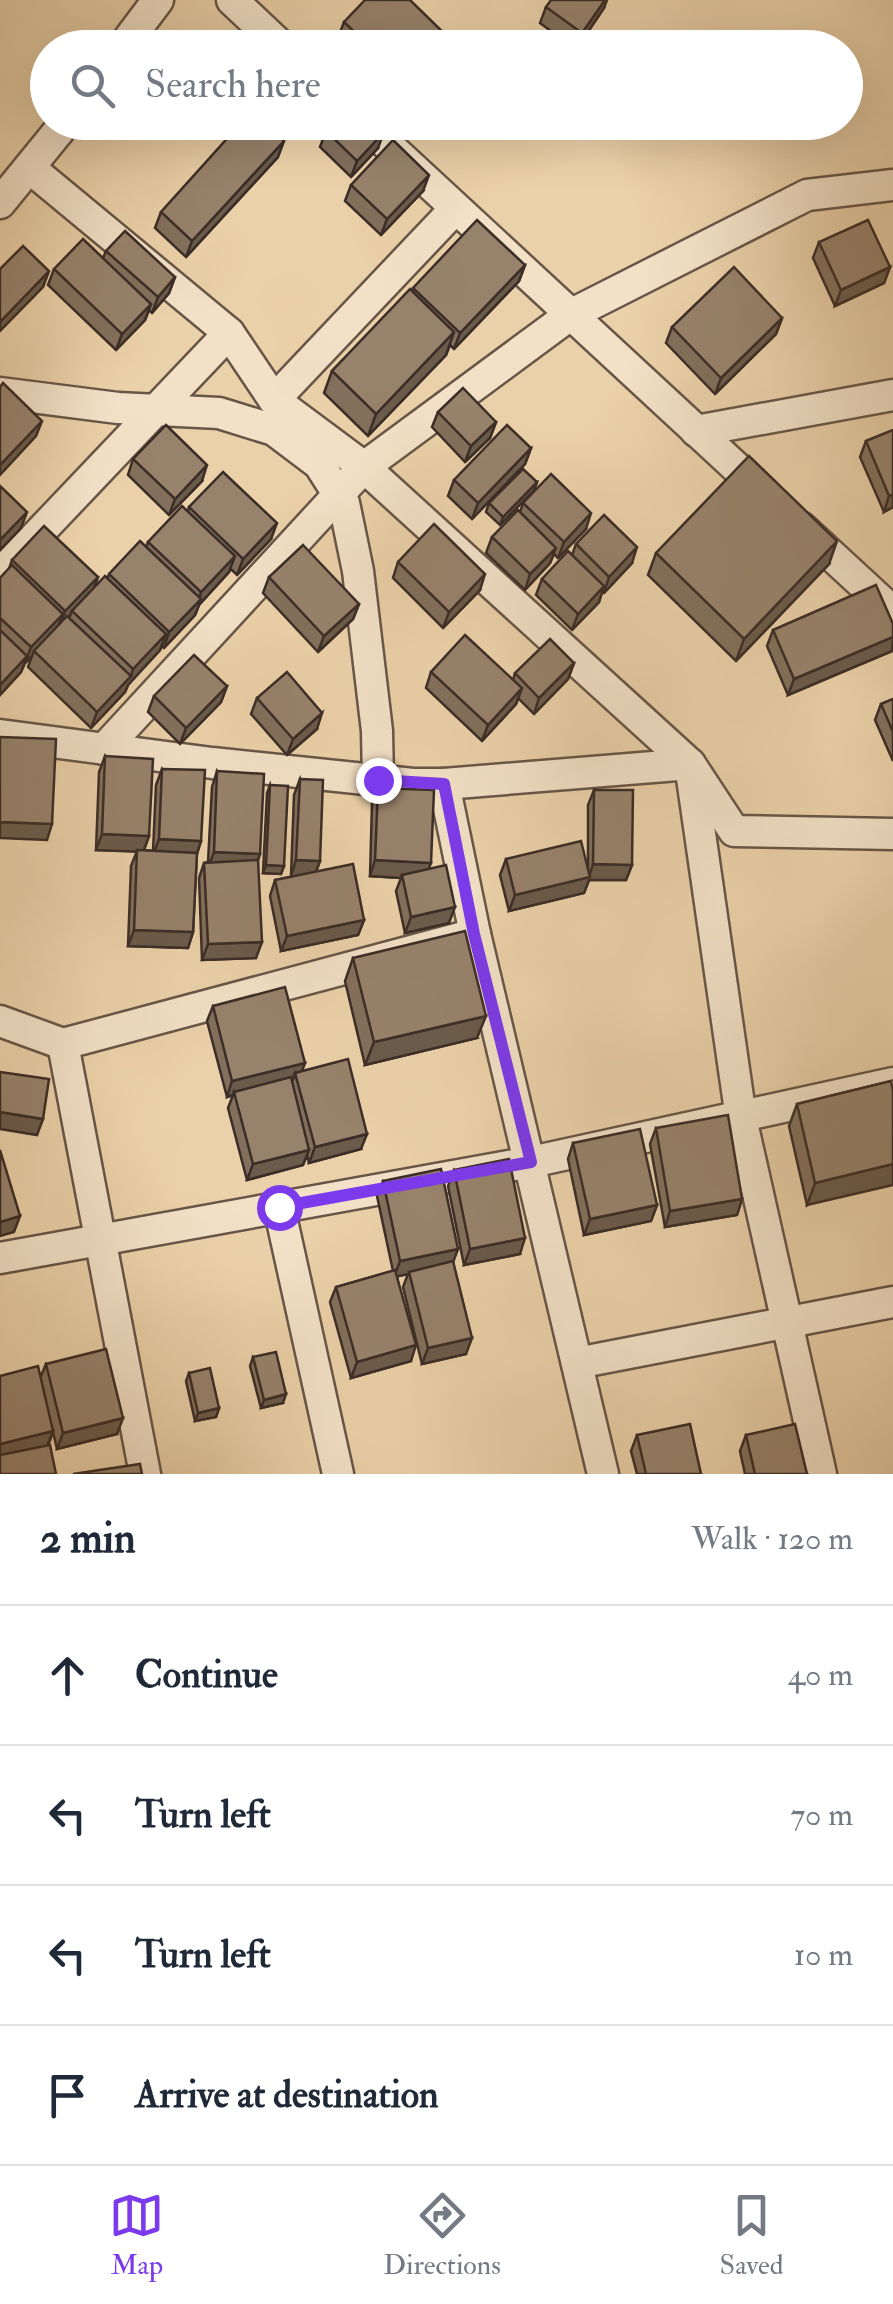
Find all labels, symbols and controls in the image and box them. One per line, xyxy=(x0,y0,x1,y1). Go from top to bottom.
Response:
search box xyxy=(30,30,863,140)
icon: search xyxy=(65,58,120,113)
text: Search here xyxy=(145,61,321,109)
route end xyxy=(356,758,402,804)
route start xyxy=(257,1185,303,1231)
text: 2 min xyxy=(40,1513,136,1565)
text: Walk · 120 m xyxy=(691,1519,853,1559)
icon: ahead xyxy=(40,1648,95,1703)
text: Continue xyxy=(135,1651,278,1699)
text: 40 m xyxy=(788,1655,853,1695)
icon: left xyxy=(40,1788,95,1843)
text: Turn left xyxy=(135,1791,271,1839)
text: 70 m xyxy=(790,1795,853,1835)
icon: left xyxy=(40,1928,95,1983)
text: Turn left xyxy=(135,1931,271,1979)
text: 10 m xyxy=(794,1935,853,1975)
icon: arrive xyxy=(40,2068,95,2123)
text: Arrive at destination xyxy=(135,2071,439,2119)
tab: Map xyxy=(109,2188,164,2283)
tab: Directions xyxy=(383,2188,501,2283)
tab: Saved xyxy=(720,2188,784,2283)

